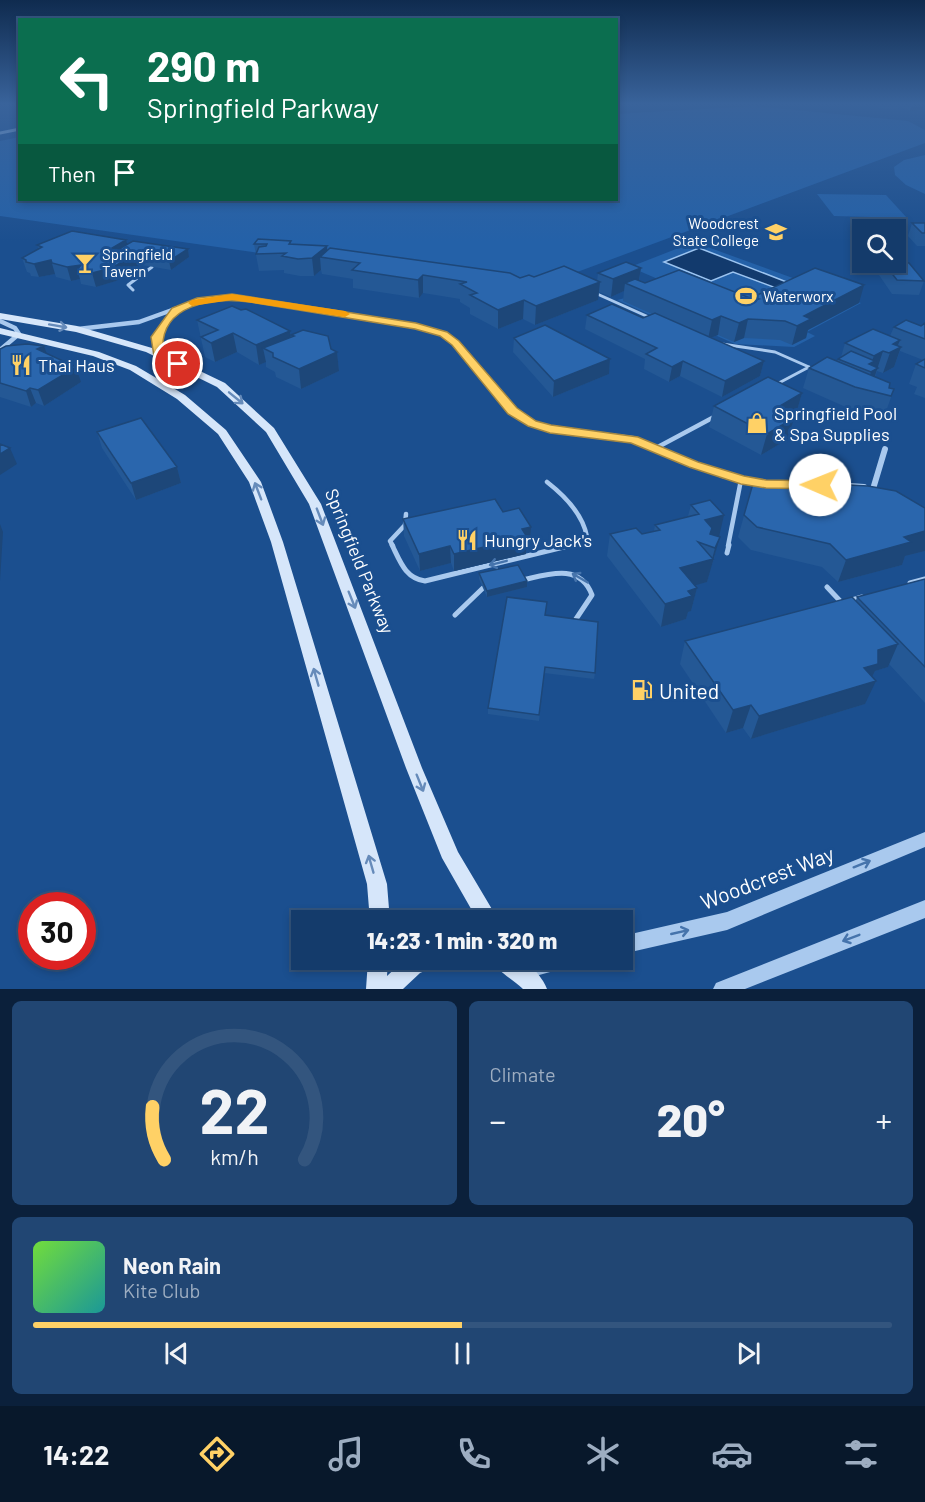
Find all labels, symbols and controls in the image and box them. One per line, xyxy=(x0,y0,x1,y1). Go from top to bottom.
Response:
text: 290 m xyxy=(147,40,260,90)
icon: left xyxy=(48,42,126,120)
text: Springfield Parkway xyxy=(147,91,379,123)
icon: arrive xyxy=(108,156,141,189)
text: Then xyxy=(48,160,96,186)
place label: Woodcrest State College xyxy=(673,214,759,249)
map controls xyxy=(852,219,906,273)
button: search xyxy=(852,219,906,273)
school or university icon: Woodcrest State College xyxy=(764,220,788,244)
place label: Springfield Tavern xyxy=(102,245,173,280)
bar icon: Springfield Tavern xyxy=(73,251,97,275)
sports icon: Waterworx xyxy=(734,284,758,308)
place label: Waterworx xyxy=(763,287,834,305)
one-way arrow xyxy=(47,320,67,331)
pin xyxy=(152,338,203,389)
icon: arrive xyxy=(161,347,194,380)
restaurant icon: Thai Haus xyxy=(9,353,33,377)
place label: Thai Haus xyxy=(38,354,115,376)
one-way arrow xyxy=(228,392,244,405)
place label: Springfield Pool & Spa Supplies xyxy=(774,402,897,445)
shop icon: Springfield Pool & Spa Supplies xyxy=(745,411,769,435)
position arrow xyxy=(788,453,852,517)
one-way arrow xyxy=(251,482,262,500)
street label: Springfield Parkway xyxy=(321,485,399,637)
one-way arrow xyxy=(316,507,327,526)
restaurant icon: Hungry Jack's xyxy=(455,528,479,552)
place label: Hungry Jack's xyxy=(484,529,592,551)
one-way arrow xyxy=(489,557,508,569)
one-way arrow xyxy=(572,572,589,584)
one-way arrow xyxy=(348,590,359,609)
one-way arrow xyxy=(310,667,321,686)
fuel station icon: United xyxy=(630,678,654,702)
place label: United xyxy=(659,678,719,703)
one-way arrow xyxy=(415,773,426,791)
street label: Woodcrest Way xyxy=(697,840,838,914)
one-way arrow xyxy=(365,855,376,874)
one-way arrow xyxy=(852,858,870,869)
speed limit sign: 30 xyxy=(18,892,96,970)
one-way arrow xyxy=(670,925,689,937)
text: 14:23 · 1 min · 320 m xyxy=(367,927,557,953)
one-way arrow xyxy=(843,933,861,944)
text: Climate xyxy=(490,1062,556,1086)
text: 22 xyxy=(199,1072,269,1146)
text: 20° xyxy=(657,1092,725,1146)
text: − xyxy=(490,1100,506,1140)
text: + xyxy=(876,1100,892,1140)
text: km/h xyxy=(210,1144,259,1169)
text: Neon Rain xyxy=(123,1252,221,1278)
text: Kite Club xyxy=(123,1278,200,1302)
icon: previous xyxy=(160,1337,193,1370)
icon: pause xyxy=(446,1337,479,1370)
icon: next xyxy=(732,1337,765,1370)
icon: directions xyxy=(196,1433,238,1475)
icon: music xyxy=(325,1433,367,1475)
icon: phone xyxy=(453,1433,495,1475)
icon: climate xyxy=(582,1433,624,1475)
icon: car xyxy=(711,1433,753,1475)
icon: filters xyxy=(840,1433,882,1475)
text: 14:22 xyxy=(43,1438,109,1470)

